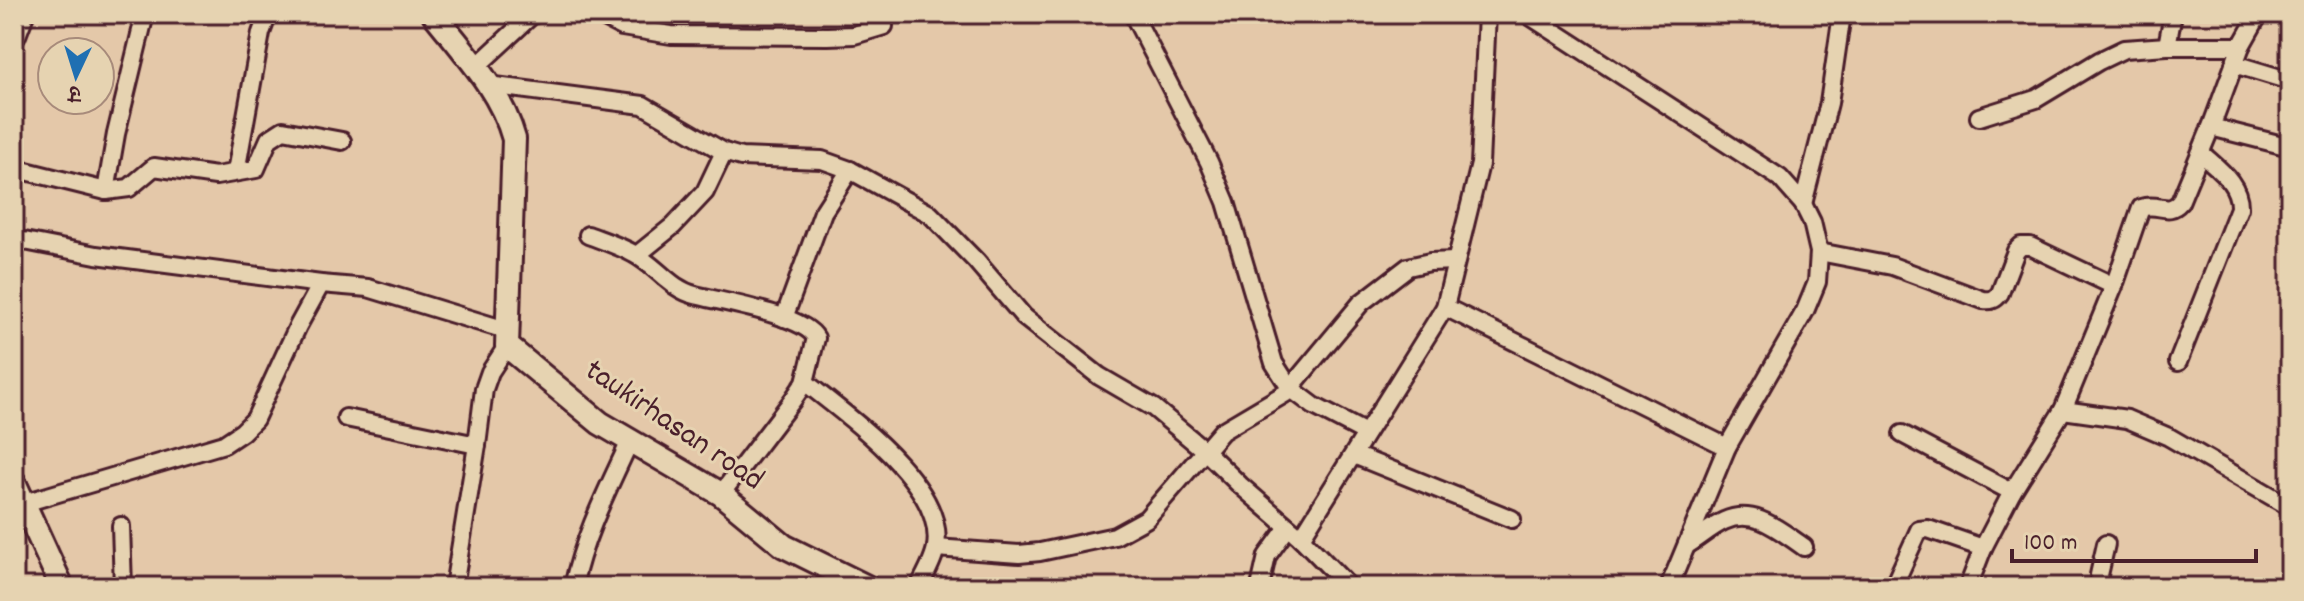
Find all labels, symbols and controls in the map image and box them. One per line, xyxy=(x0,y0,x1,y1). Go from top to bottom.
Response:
north arrow xyxy=(36,36,116,116)
text: उ xyxy=(66,76,83,108)
street label: taukirhasan road xyxy=(574,350,772,504)
scale bar xyxy=(2012,513,2256,563)
text: 100 m xyxy=(2024,527,2077,561)

